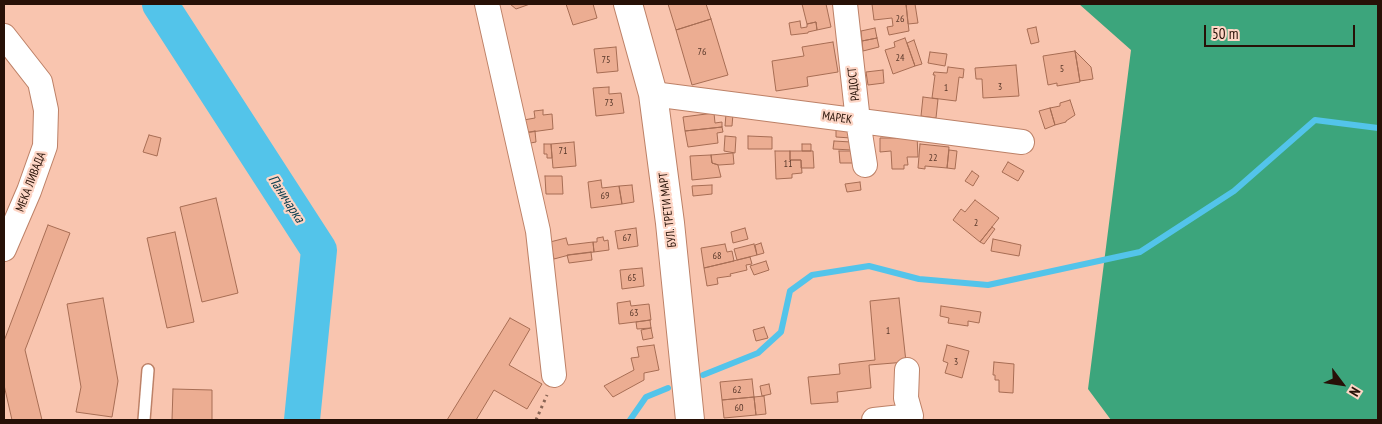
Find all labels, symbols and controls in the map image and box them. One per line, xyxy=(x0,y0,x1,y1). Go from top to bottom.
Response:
house number: 26 xyxy=(896,13,904,25)
scale bar xyxy=(1207,15,1358,47)
text: 50 m xyxy=(1212,24,1238,43)
house number: 76 xyxy=(698,46,706,58)
house number: 24 xyxy=(896,52,904,64)
house number: 75 xyxy=(602,54,610,66)
house number: 5 xyxy=(1060,63,1064,75)
street label: РАДОСТ xyxy=(845,66,863,102)
house number: 3 xyxy=(998,81,1002,93)
house number: 1 xyxy=(944,82,948,94)
house number: 73 xyxy=(605,97,613,109)
street label: МАРЕК xyxy=(821,109,853,127)
house number: 71 xyxy=(559,145,567,157)
street label: МЕКА ЛИВАДА xyxy=(13,150,49,214)
house number: 22 xyxy=(929,152,937,164)
house number: 11 xyxy=(784,158,792,170)
water label: Паничарка xyxy=(264,172,308,226)
street label: БУЛ. ТРЕТИ МАРТ xyxy=(656,172,680,248)
house number: 69 xyxy=(601,190,609,202)
house number: 2 xyxy=(974,217,978,229)
house number: 67 xyxy=(623,232,631,244)
house number: 68 xyxy=(713,250,721,262)
house number: 65 xyxy=(628,272,636,284)
house number: 63 xyxy=(630,307,638,319)
house number: 1 xyxy=(886,325,890,337)
house number: 3 xyxy=(954,356,958,368)
north arrow xyxy=(1317,359,1367,409)
house number: 62 xyxy=(733,384,741,396)
text: N xyxy=(1345,384,1365,400)
house number: 60 xyxy=(735,402,743,414)

